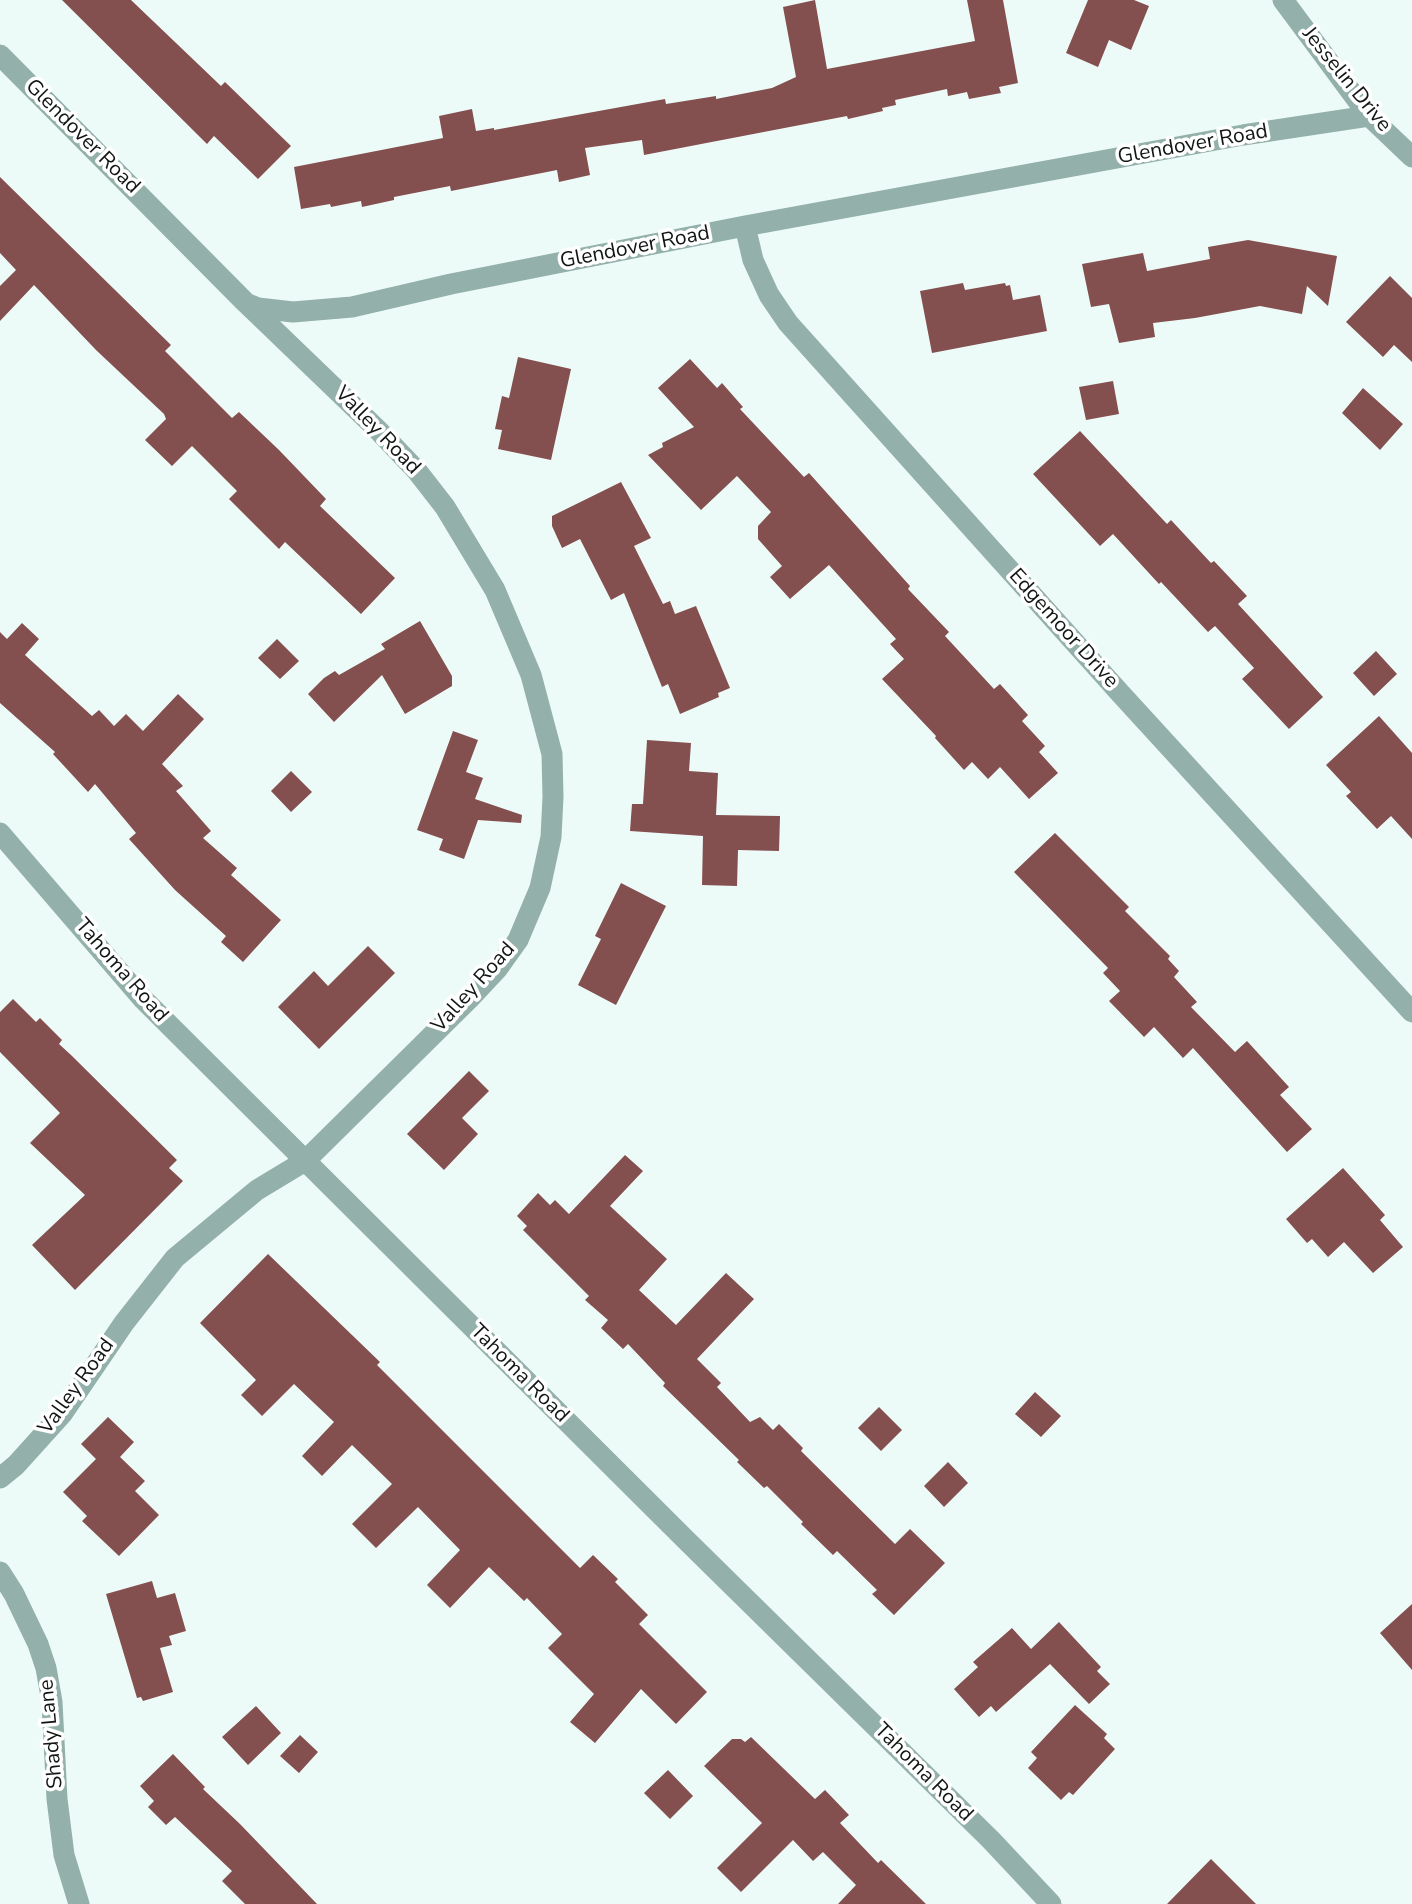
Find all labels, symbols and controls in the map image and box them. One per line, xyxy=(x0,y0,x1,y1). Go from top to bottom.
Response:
street label: Jesselin Drive xyxy=(1296,23,1396,137)
street label: Glendover Road xyxy=(19,74,145,200)
street label: Glendover Road xyxy=(1116,119,1270,171)
street label: Glendover Road xyxy=(558,221,712,275)
street label: Valley Road xyxy=(329,382,425,480)
street label: Edgemoor Drive xyxy=(1003,564,1123,694)
street label: Tahoma Road xyxy=(69,914,173,1028)
street label: Valley Road xyxy=(427,938,521,1038)
street label: Tahoma Road xyxy=(464,1319,574,1429)
street label: Valley Road xyxy=(34,1334,120,1440)
street label: Shady Lane xyxy=(35,1678,69,1790)
street label: Tahoma Road xyxy=(868,1718,978,1828)

